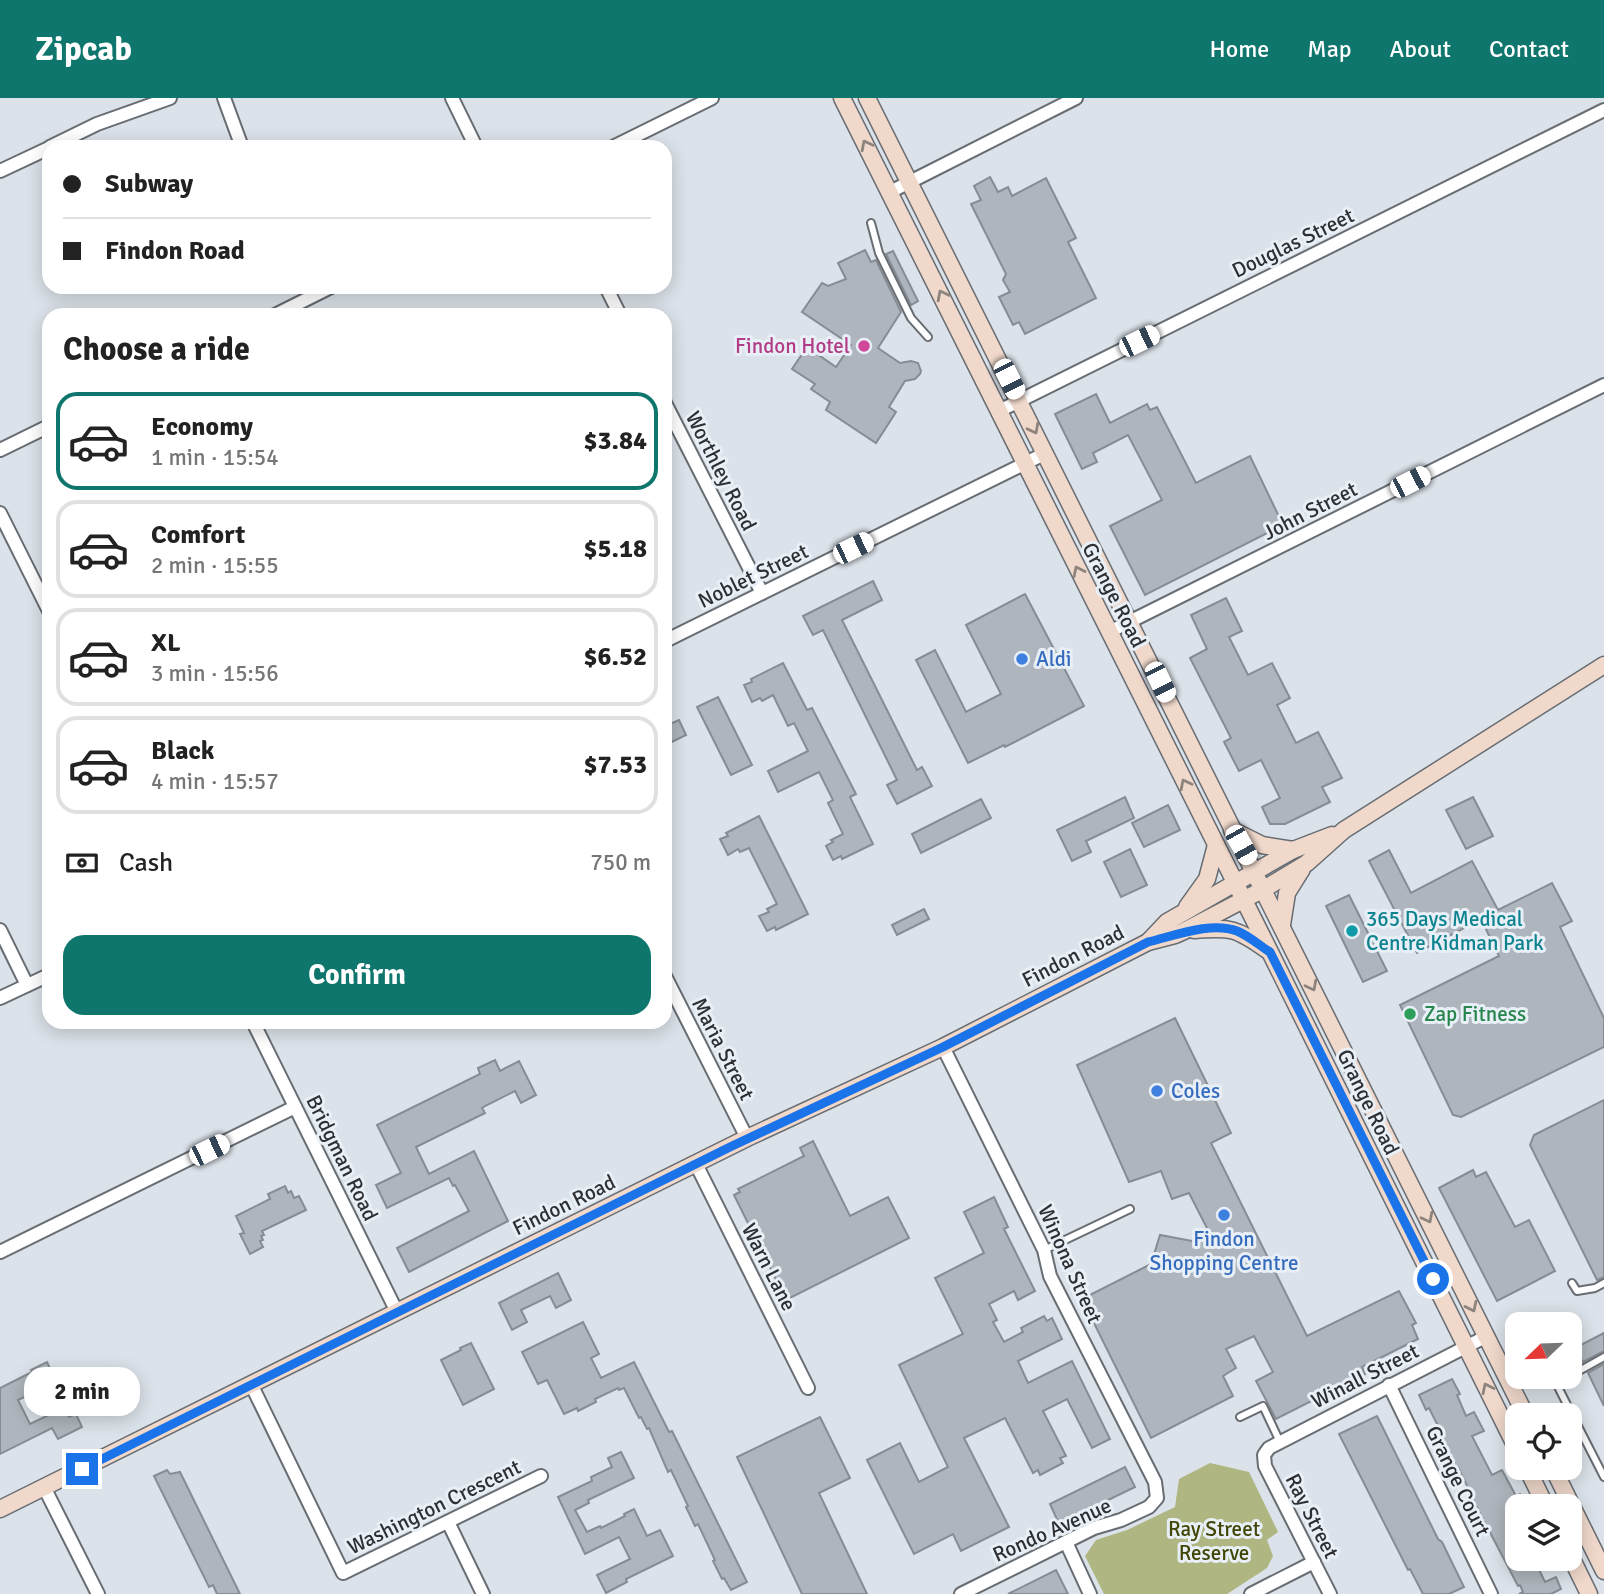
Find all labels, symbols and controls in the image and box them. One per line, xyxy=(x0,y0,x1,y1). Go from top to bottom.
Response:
text: Zipcab xyxy=(35,29,132,70)
text: Home xyxy=(1209,34,1269,64)
text: Map xyxy=(1307,34,1352,64)
text: About xyxy=(1390,34,1451,64)
text: Contact xyxy=(1489,34,1569,64)
one-way arrow xyxy=(860,140,874,152)
text: Subway xyxy=(105,168,193,200)
street label: Douglas Street xyxy=(1228,202,1358,284)
text: Findon Road xyxy=(105,235,245,267)
one-way arrow xyxy=(936,290,950,302)
car xyxy=(1116,322,1163,360)
text: Choose a ride xyxy=(63,330,250,369)
place label: Findon Hotel xyxy=(735,333,850,359)
marker: Findon Hotel xyxy=(856,338,872,354)
car xyxy=(991,356,1028,402)
street label: Worthley Road xyxy=(680,407,762,535)
icon: car xyxy=(67,410,130,473)
text: Economy xyxy=(151,411,253,443)
one-way arrow xyxy=(1025,422,1039,434)
text: $3.84 xyxy=(583,425,647,457)
text: 1 min · 15:54 xyxy=(151,443,279,472)
car xyxy=(1387,463,1434,501)
street label: John Street xyxy=(1258,476,1362,546)
icon: car xyxy=(67,518,130,581)
text: Comfort xyxy=(151,519,245,551)
car xyxy=(830,529,877,567)
text: $5.18 xyxy=(583,533,647,565)
street label: Noblet Street xyxy=(694,538,812,614)
street label: Grange Road xyxy=(1076,538,1152,652)
text: 2 min · 15:55 xyxy=(151,551,279,580)
one-way arrow xyxy=(1073,566,1087,578)
icon: car xyxy=(67,626,130,689)
text: XL xyxy=(151,627,181,659)
text: $6.52 xyxy=(583,641,647,673)
place label: Aldi xyxy=(1036,646,1071,672)
marker: Aldi xyxy=(1014,651,1030,667)
text: 3 min · 15:56 xyxy=(151,659,279,688)
car xyxy=(1142,659,1179,705)
icon: car xyxy=(67,734,130,797)
text: Black xyxy=(151,735,214,767)
text: $7.53 xyxy=(583,749,647,781)
text: 4 min · 15:57 xyxy=(151,767,279,796)
one-way arrow xyxy=(1180,779,1194,791)
car xyxy=(1222,822,1261,868)
icon: cash xyxy=(63,844,101,882)
text: Cash xyxy=(119,847,173,879)
text: 750 m xyxy=(590,848,651,877)
place label: 365 Days Medical Centre Kidman Park xyxy=(1366,906,1544,956)
street label: Findon Road xyxy=(1018,919,1128,993)
marker: 365 Days Medical Centre Kidman Park xyxy=(1344,923,1360,939)
button: Confirm xyxy=(63,935,651,1015)
one-way arrow xyxy=(1304,979,1318,991)
street label: Maria Street xyxy=(686,993,760,1105)
place label: Zap Fitness xyxy=(1424,1001,1526,1027)
marker: Zap Fitness xyxy=(1402,1006,1418,1022)
street label: Grange Road xyxy=(1331,1045,1405,1159)
place label: Coles xyxy=(1171,1078,1220,1104)
marker: Coles xyxy=(1149,1083,1165,1099)
street label: Bridgman Road xyxy=(300,1091,384,1225)
car xyxy=(186,1131,233,1169)
street label: Findon Road xyxy=(508,1169,620,1241)
street label: Winona Street xyxy=(1032,1201,1108,1327)
marker: Findon Shopping Centre xyxy=(1216,1207,1232,1223)
one-way arrow xyxy=(1420,1211,1434,1223)
street label: Warn Lane xyxy=(736,1219,802,1315)
place label: Findon Shopping Centre xyxy=(1150,1226,1298,1276)
route start xyxy=(1417,1263,1449,1295)
one-way arrow xyxy=(1464,1300,1478,1312)
north arrow xyxy=(1505,1312,1582,1390)
map controls xyxy=(1505,1312,1582,1571)
street label: Winall Street xyxy=(1307,1338,1423,1414)
callout: 2 min xyxy=(24,1368,140,1416)
text: 2 min xyxy=(54,1377,110,1406)
one-way arrow xyxy=(1481,1383,1495,1395)
button: locate xyxy=(1505,1403,1582,1480)
street label: Grange Court xyxy=(1420,1421,1496,1541)
route end xyxy=(66,1453,98,1485)
street label: Washington Crescent xyxy=(343,1454,525,1560)
street label: Ray Street xyxy=(1280,1469,1344,1563)
street label: Rondo Avenue xyxy=(989,1492,1115,1568)
button: layers xyxy=(1505,1494,1582,1571)
park label: Ray Street Reserve xyxy=(1168,1516,1260,1566)

